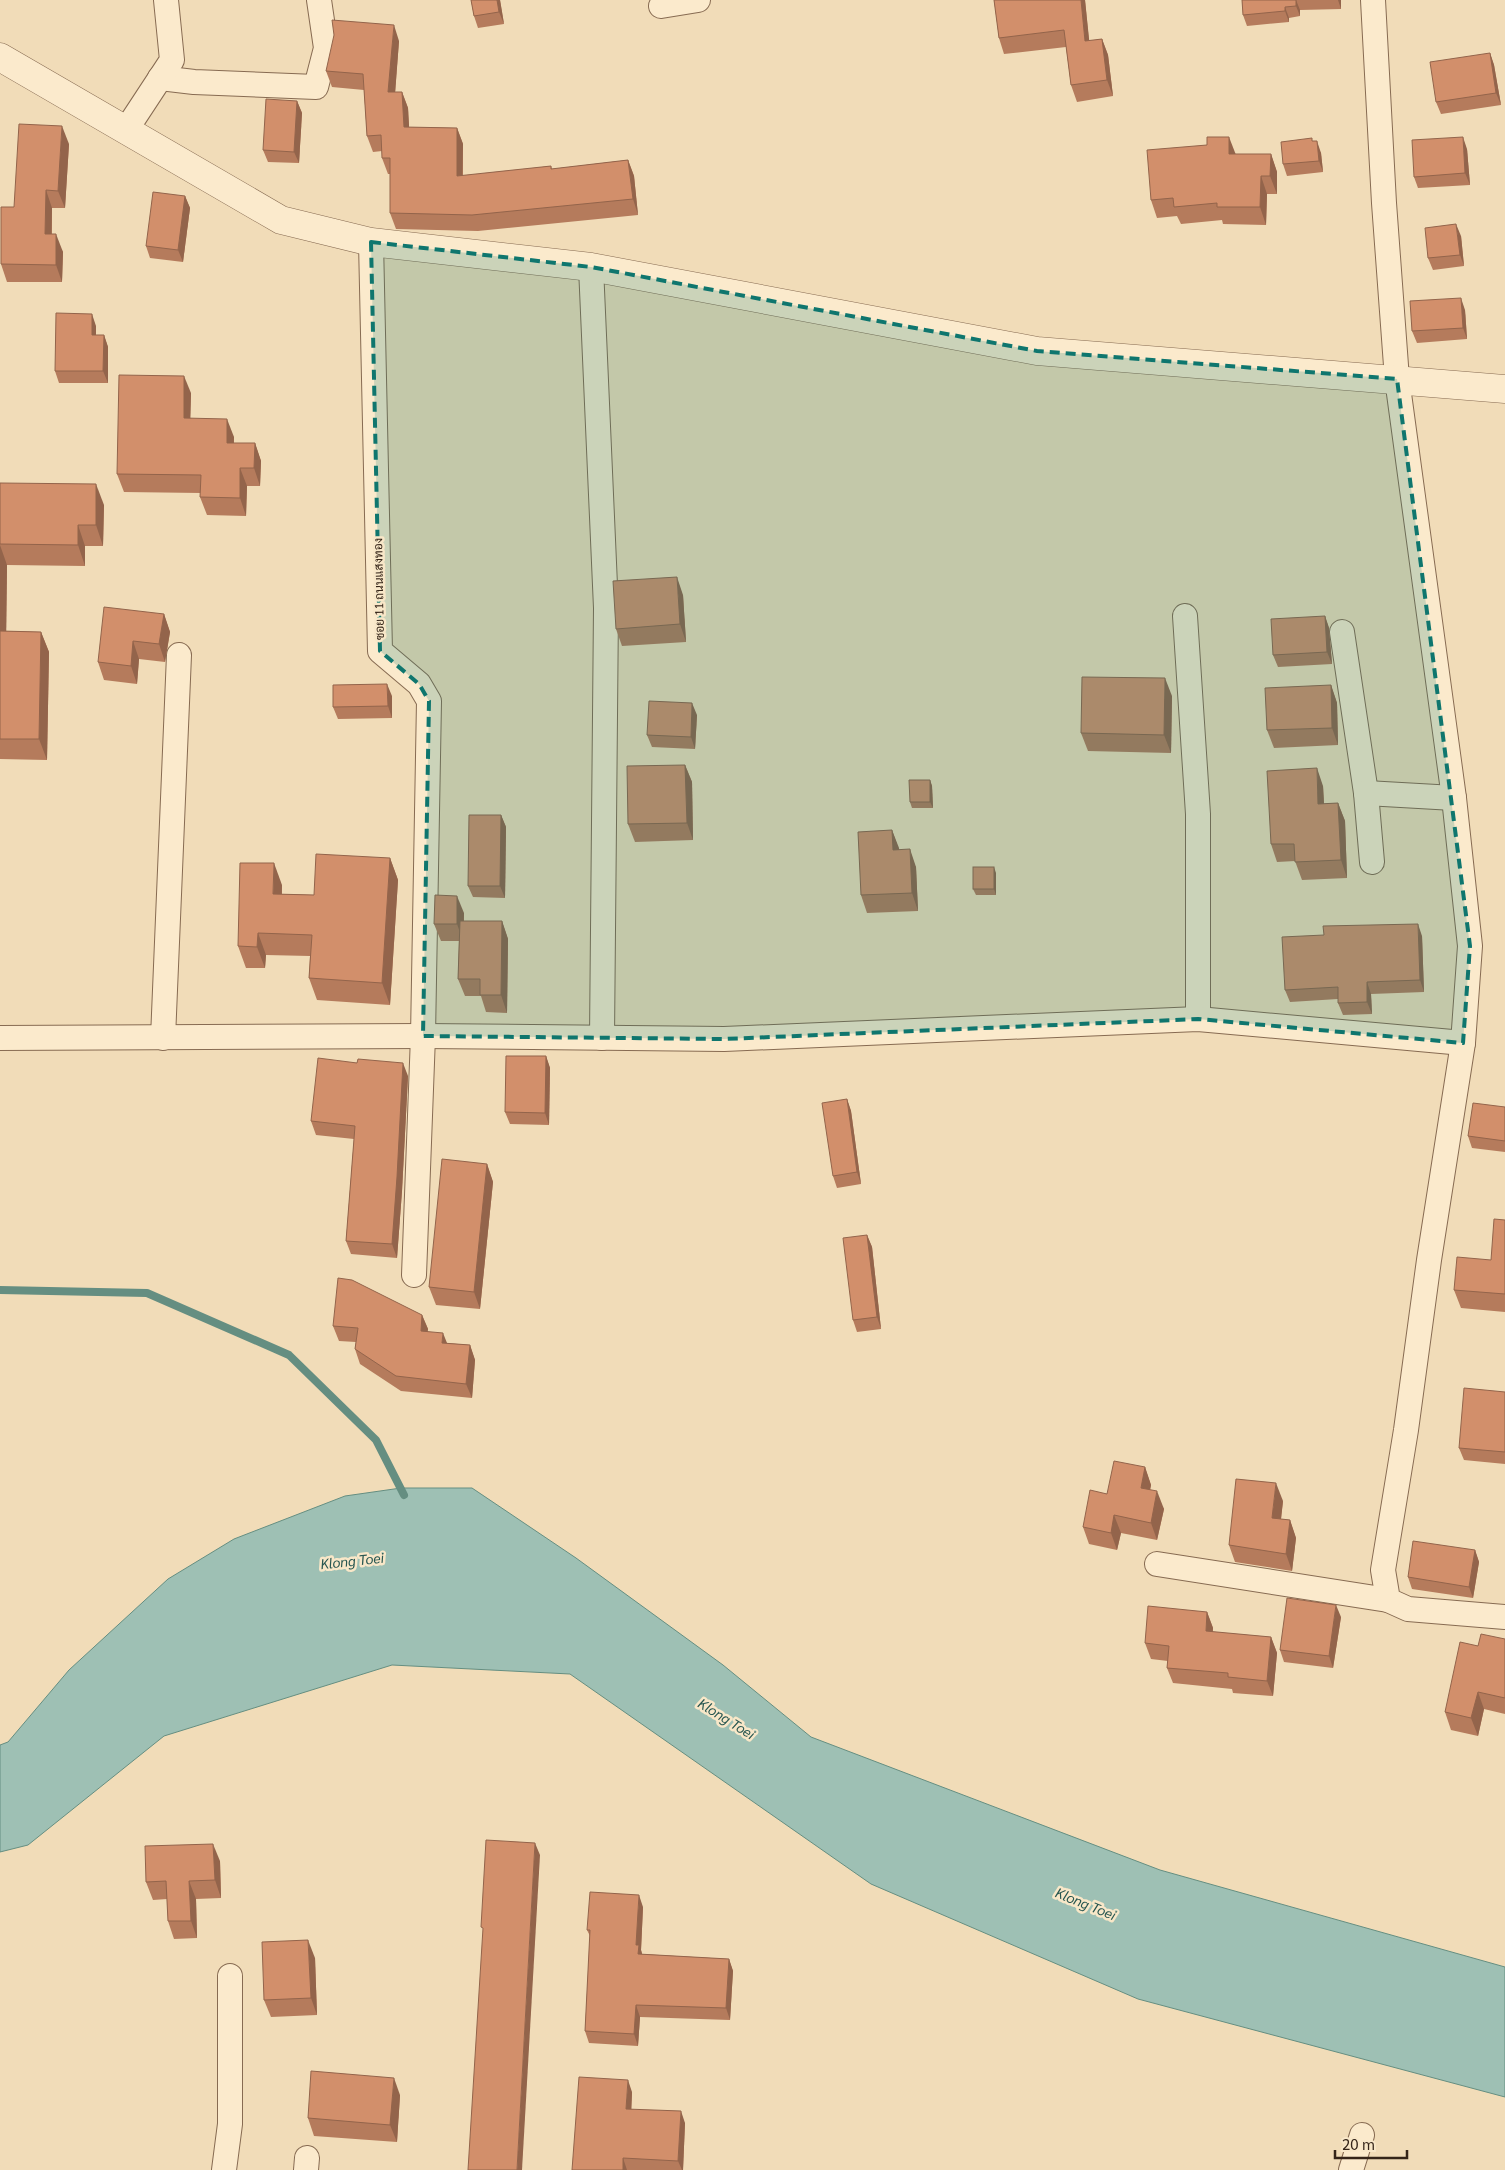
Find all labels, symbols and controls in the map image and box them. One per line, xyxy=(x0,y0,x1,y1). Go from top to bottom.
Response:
street label: ซอย 11 ถนนแสงทอง xyxy=(369,538,387,640)
water label: Klong Toei xyxy=(319,1548,385,1572)
water label: Klong Toei xyxy=(695,1693,759,1743)
water label: Klong Toei xyxy=(1053,1883,1119,1923)
scale bar xyxy=(1335,2128,1408,2160)
text: 20 m xyxy=(1342,2134,1375,2153)

